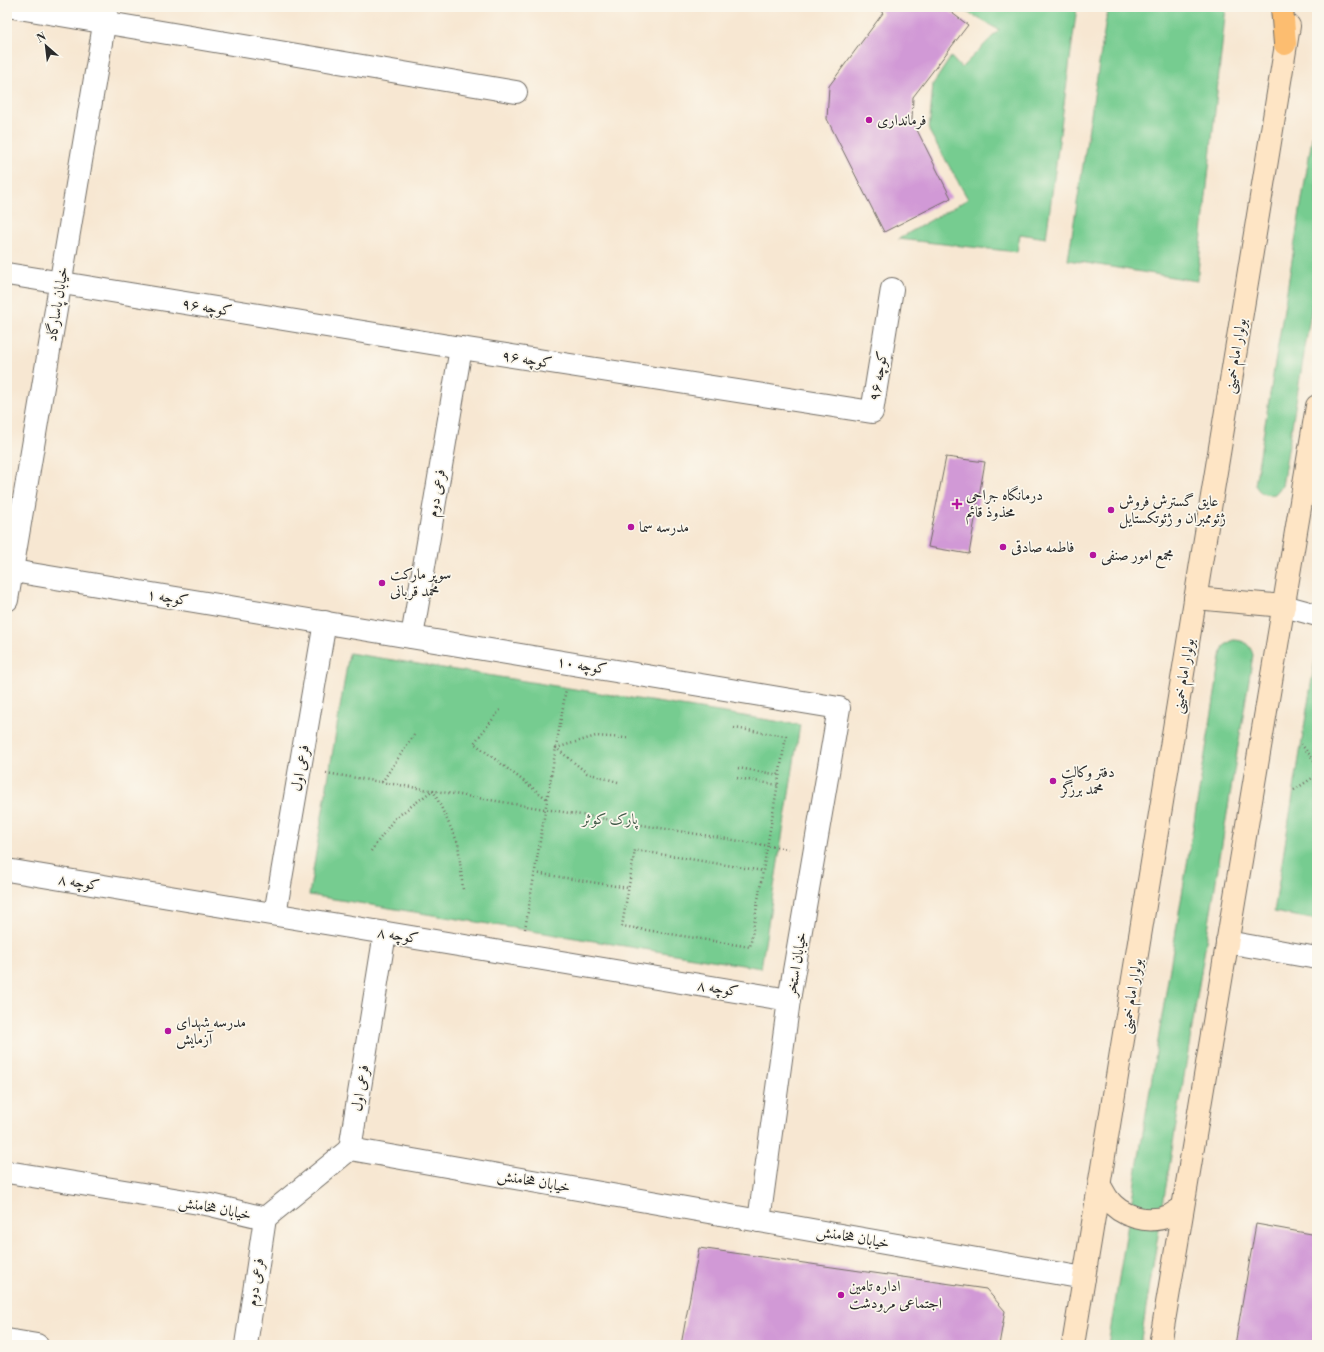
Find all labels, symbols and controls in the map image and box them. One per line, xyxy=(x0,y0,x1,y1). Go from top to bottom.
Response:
north arrow xyxy=(26,26,66,66)
text: N xyxy=(35,30,49,46)
place label: فرمانداری xyxy=(877,111,926,130)
marker: فرمانداری xyxy=(864,115,874,125)
street label: خیابان پاسارگاد xyxy=(42,265,74,343)
street label: کوچه ۹۶ xyxy=(180,294,233,322)
street label: بولوار امام خمینی xyxy=(1220,317,1254,396)
street label: کوچه ۹۶ xyxy=(500,346,553,374)
street label: کوچه ۹۶ xyxy=(865,350,893,403)
street label: فرعی دوم xyxy=(423,468,453,519)
place label: درمانگاه جراحی محذوذ قائم xyxy=(966,485,1043,525)
place label: عایق گسترش فروش ژئوممبران و ژئوتکستایل xyxy=(1119,492,1226,529)
marker: درمانگاه جراحی محذوذ قائم xyxy=(951,498,963,510)
marker: عایق گسترش فروش ژئوممبران و ژئوتکستایل xyxy=(1106,505,1116,515)
place label: مدرسه سما xyxy=(639,518,689,537)
marker: مدرسه سما xyxy=(626,522,636,532)
place label: فاطمه صادقی xyxy=(1011,538,1074,557)
marker: فاطمه صادقی xyxy=(998,542,1008,552)
place label: مجمع امور صنفی xyxy=(1101,546,1174,569)
marker: مجمع امور صنفی xyxy=(1088,550,1098,560)
place label: سوپر مارکت محمد قربانی xyxy=(390,565,451,601)
marker: سوپر مارکت محمد قربانی xyxy=(377,578,387,588)
street label: کوچه ۱ xyxy=(146,585,190,611)
street label: بولوار امام خمینی xyxy=(1168,637,1202,716)
street label: کوچه ۱۰ xyxy=(555,652,608,680)
street label: فرعی اول xyxy=(287,743,314,793)
place label: دفتر وکالت محمد برزگر xyxy=(1059,763,1115,799)
marker: دفتر وکالت محمد برزگر xyxy=(1048,776,1058,786)
park label: پارک کوثر xyxy=(580,810,639,830)
street label: کوچه ۸ xyxy=(57,870,101,896)
street label: کوچه ۸ xyxy=(376,923,420,949)
street label: خیابان استخر xyxy=(781,931,811,1000)
street label: بولوار امام خمینی xyxy=(1116,957,1150,1036)
street label: کوچه ۸ xyxy=(696,976,740,1002)
place label: مدرسه شهدای آزمایش xyxy=(176,1013,246,1049)
marker: مدرسه شهدای آزمایش xyxy=(163,1026,173,1036)
street label: فرعی اول xyxy=(347,1063,374,1113)
street label: خیابان هخامنش xyxy=(496,1166,572,1197)
street label: خیابان هخامنش xyxy=(177,1192,253,1225)
street label: خیابان هخامنش xyxy=(815,1222,891,1253)
street label: فرعی دوم xyxy=(242,1257,272,1308)
place label: اداره تامین اجتماعی مرودشت xyxy=(849,1277,942,1314)
marker: اداره تامین اجتماعی مرودشت xyxy=(836,1290,846,1300)

